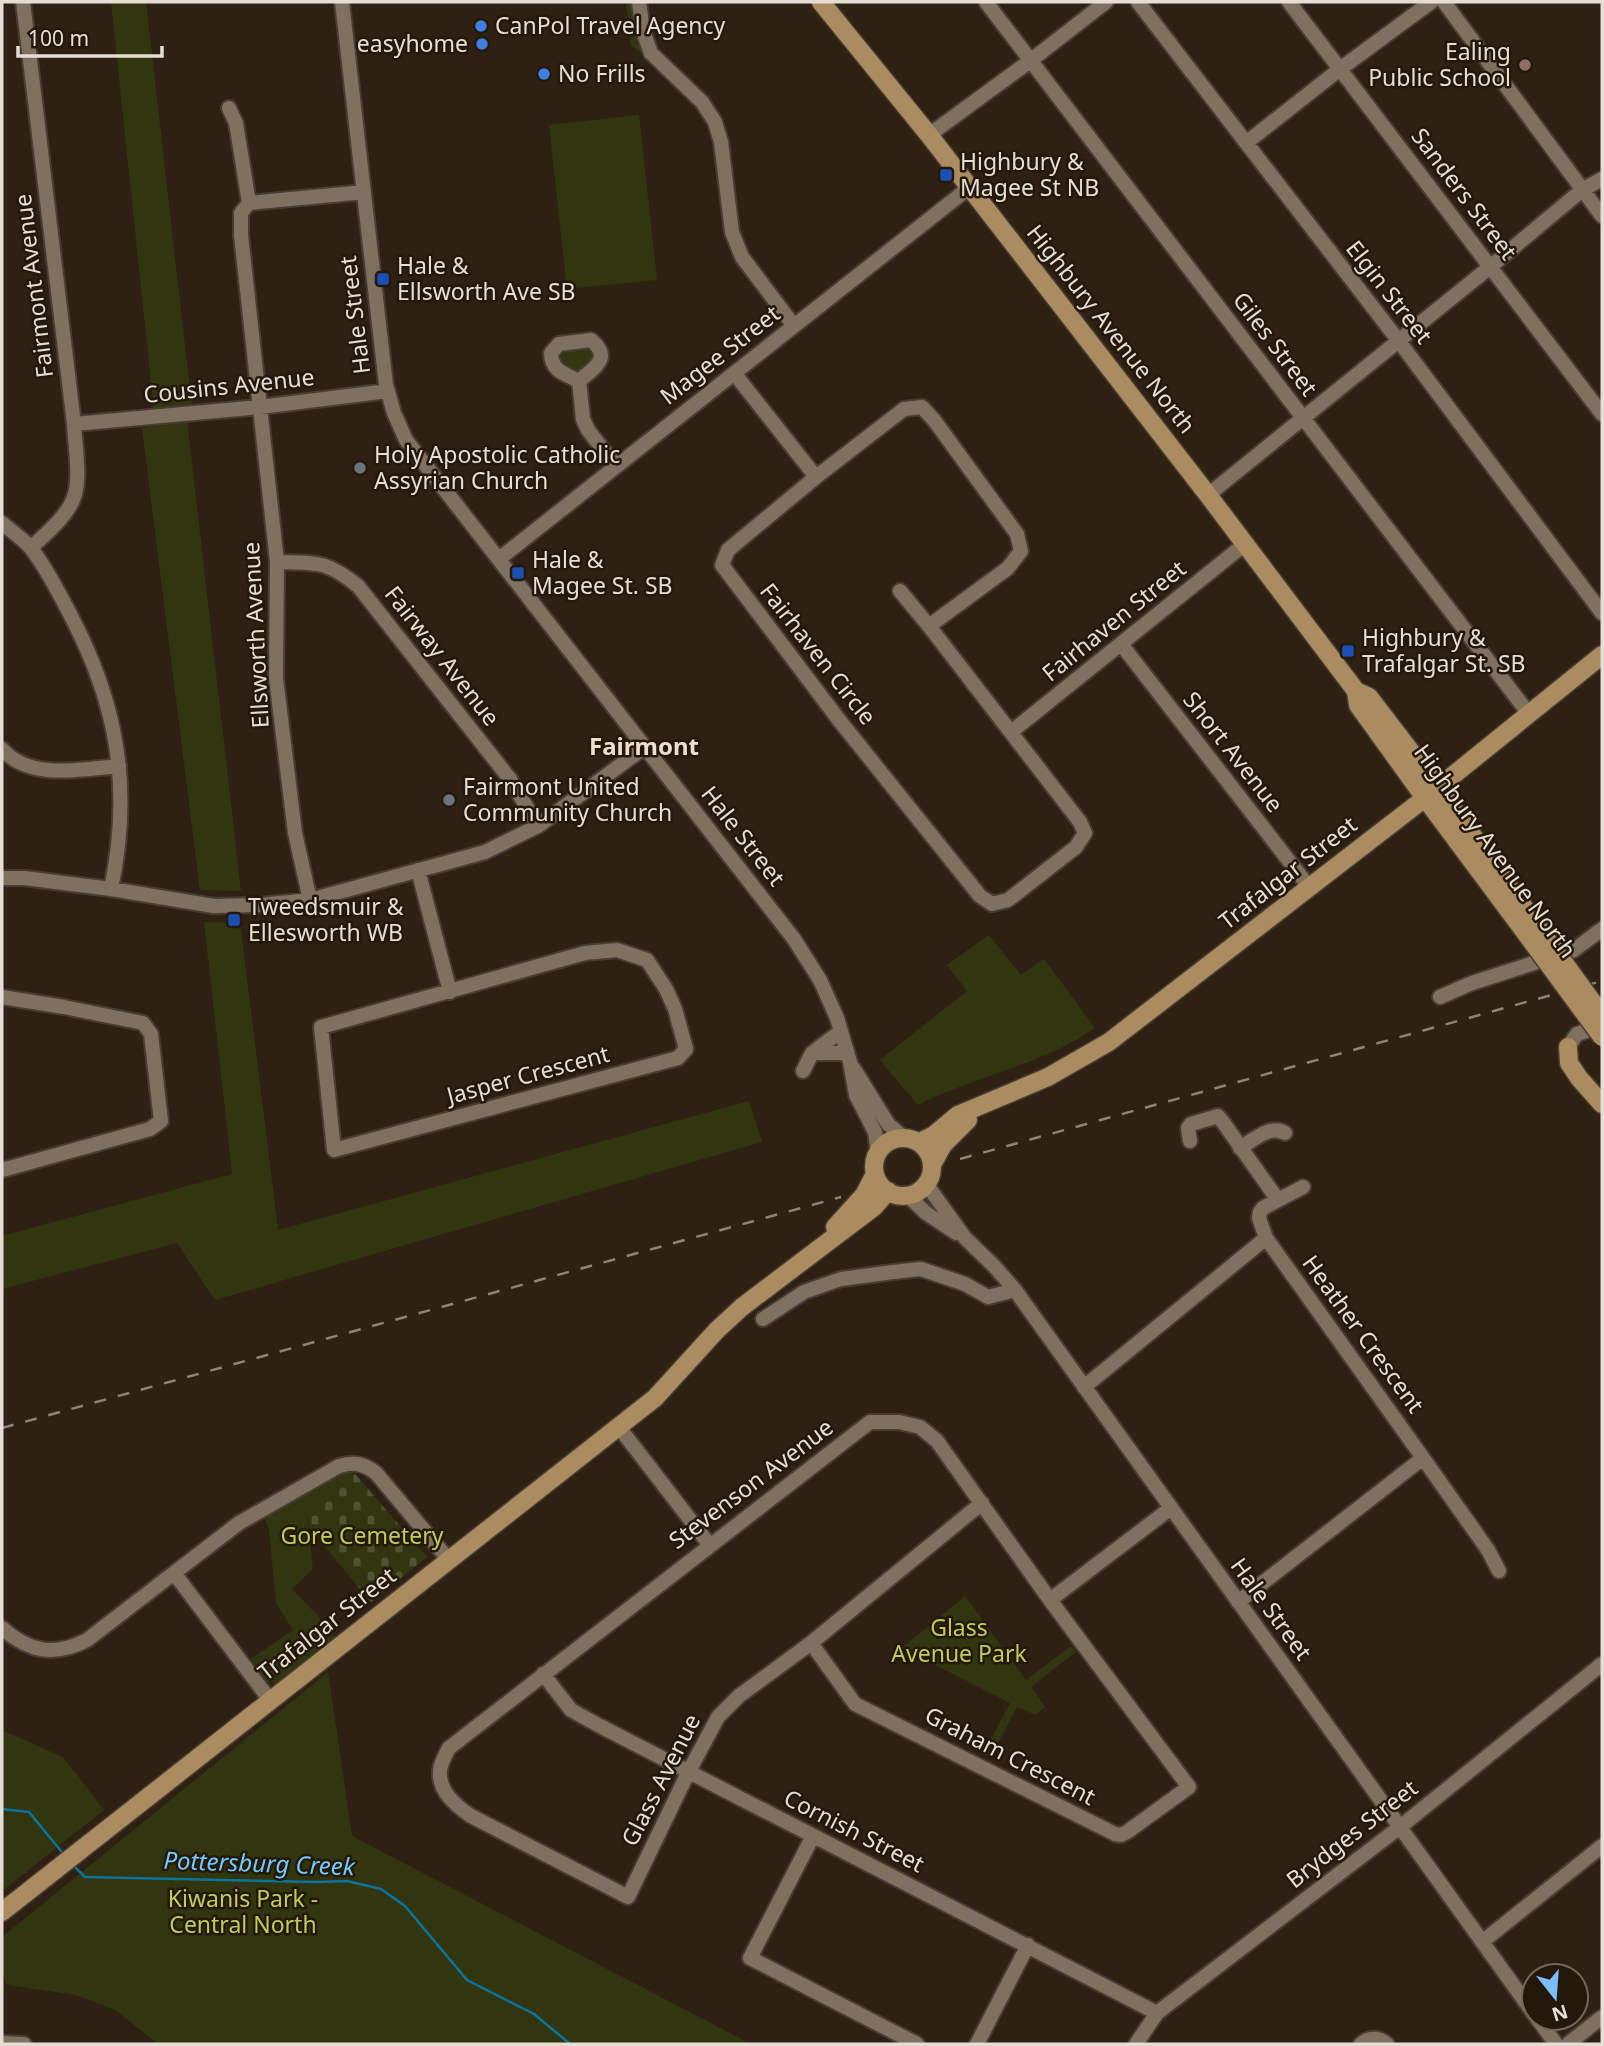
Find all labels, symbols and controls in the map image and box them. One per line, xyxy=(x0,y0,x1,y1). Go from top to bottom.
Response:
place label: CanPol Travel Agency xyxy=(495,9,726,41)
scale bar xyxy=(18,14,161,58)
marker: CanPol Travel Agency xyxy=(473,18,489,34)
text: 100 m xyxy=(28,24,89,52)
place label: easyhome xyxy=(357,27,468,59)
place label: Ealing Public School xyxy=(1368,35,1511,93)
marker: easyhome xyxy=(474,36,490,52)
place label: No Frills xyxy=(558,57,646,89)
marker: Ealing Public School xyxy=(1517,57,1533,73)
marker: No Frills xyxy=(536,66,552,82)
street label: Sanders Street xyxy=(1405,121,1525,266)
place label: Highbury & Magee St NB xyxy=(960,145,1099,203)
marker: Highbury & Magee St NB xyxy=(938,167,954,183)
street label: Fairmont Avenue xyxy=(6,192,60,380)
street label: Highbury Avenue North xyxy=(1020,217,1204,440)
street label: Elgin Street xyxy=(1339,233,1440,350)
place label: Hale & Ellsworth Ave SB xyxy=(397,249,576,307)
street label: Hale Street xyxy=(331,254,377,376)
marker: Hale & Ellsworth Ave SB xyxy=(375,271,391,287)
street label: Giles Street xyxy=(1226,285,1326,402)
street label: Magee Street xyxy=(653,297,786,411)
street label: Cousins Avenue xyxy=(142,360,316,410)
place label: Holy Apostolic Catholic Assyrian Church xyxy=(374,438,620,496)
marker: Holy Apostolic Catholic Assyrian Church xyxy=(352,460,368,476)
street label: Ellsworth Avenue xyxy=(234,541,276,729)
place label: Hale & Magee St. SB xyxy=(532,543,672,601)
street label: Fairhaven Street xyxy=(1035,552,1192,688)
marker: Hale & Magee St. SB xyxy=(510,565,526,581)
street label: Fairhaven Circle xyxy=(753,576,884,731)
street label: Fairway Avenue xyxy=(378,579,508,732)
place label: Highbury & Trafalgar St. SB xyxy=(1362,621,1526,679)
marker: Highbury & Trafalgar St. SB xyxy=(1340,643,1356,659)
street label: Short Avenue xyxy=(1176,684,1291,818)
district label: Fairmont xyxy=(589,729,699,762)
street label: Highbury Avenue North xyxy=(1407,737,1584,964)
place label: Fairmont United Community Church xyxy=(463,770,672,828)
street label: Hale Street xyxy=(695,779,793,892)
marker: Fairmont United Community Church xyxy=(441,792,457,808)
street label: Trafalgar Street xyxy=(1212,808,1363,936)
place label: Tweedsmuir & Ellesworth WB xyxy=(248,890,404,948)
marker: Tweedsmuir & Ellesworth WB xyxy=(226,912,242,928)
street label: Jasper Crescent xyxy=(441,1037,612,1112)
street label: Heather Crescent xyxy=(1296,1248,1432,1419)
street label: Stevenson Avenue xyxy=(662,1411,839,1556)
park label: Gore Cemetery xyxy=(280,1519,444,1551)
street label: Hale Street xyxy=(1224,1551,1320,1666)
street label: Trafalgar Street xyxy=(251,1559,402,1687)
park label: Glass Avenue Park xyxy=(891,1611,1027,1669)
street label: Graham Crescent xyxy=(920,1698,1101,1812)
street label: Glass Avenue xyxy=(613,1708,707,1851)
street label: Brydges Street xyxy=(1279,1772,1424,1895)
street label: Cornish Street xyxy=(779,1781,930,1879)
water label: Pottersburg Creek xyxy=(163,1843,356,1882)
park label: Kiwanis Park - Central North xyxy=(168,1882,318,1940)
north arrow xyxy=(1520,1962,1590,2032)
text: N xyxy=(1549,1999,1571,2028)

